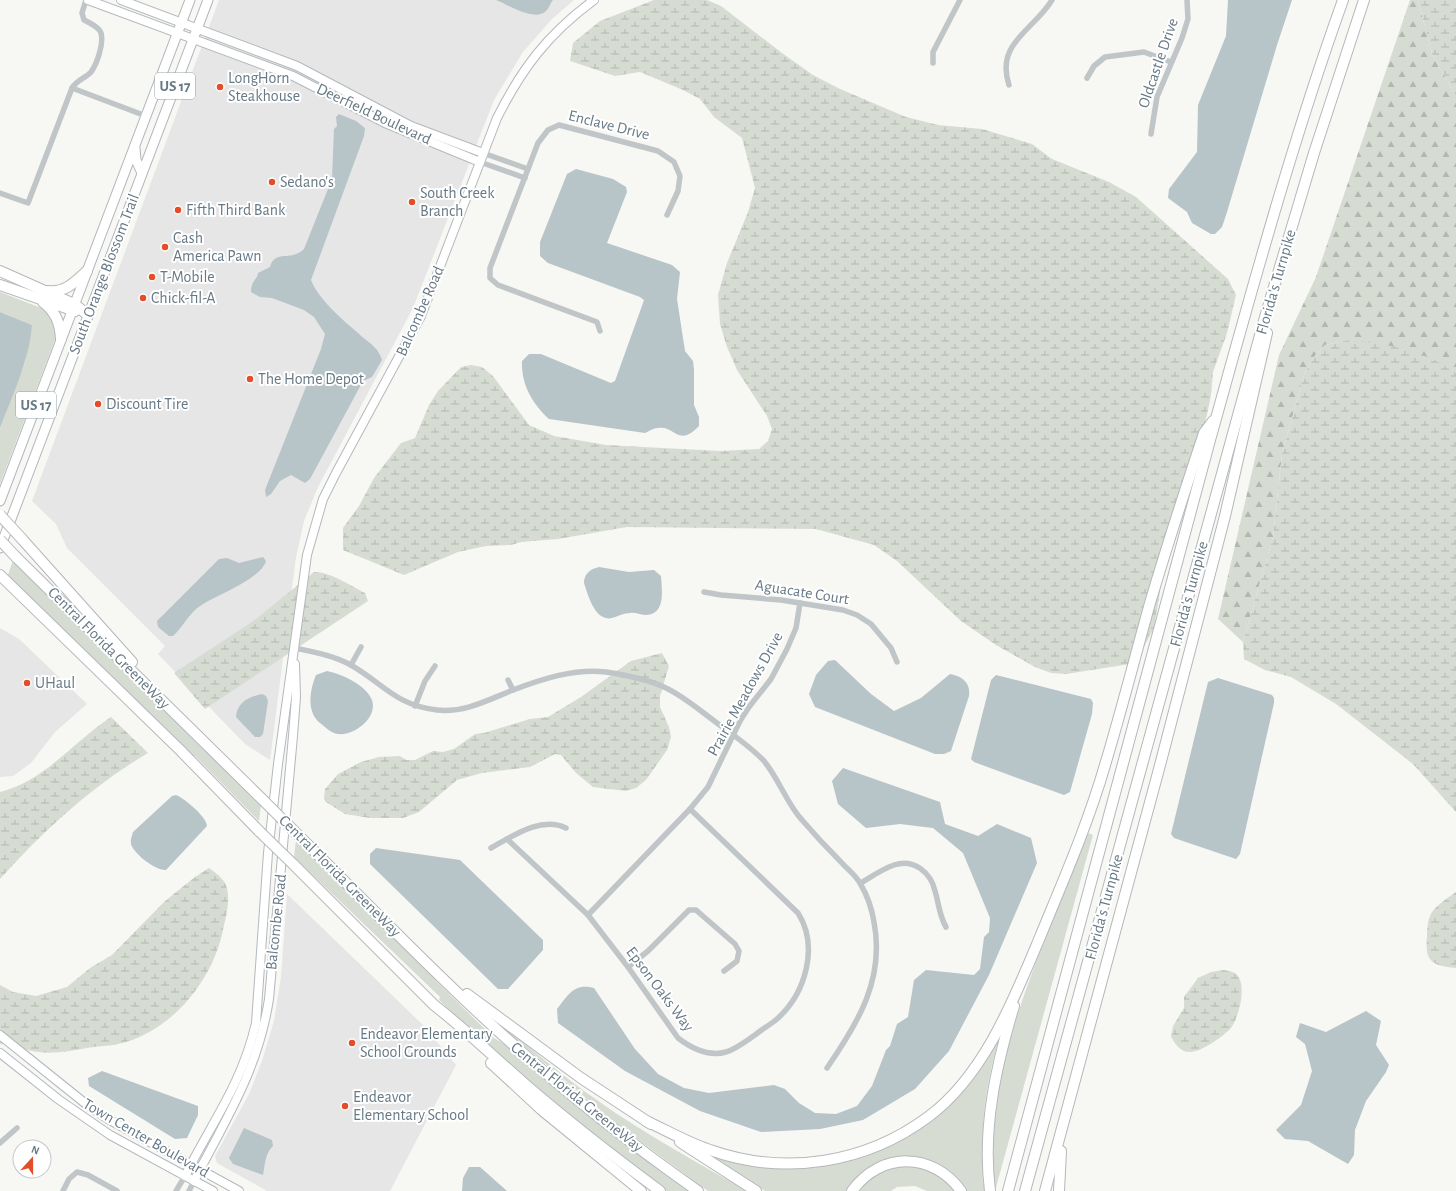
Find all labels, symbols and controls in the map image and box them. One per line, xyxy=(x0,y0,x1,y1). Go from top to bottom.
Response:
street label: Oldcastle Drive xyxy=(1135,16,1181,110)
place label: LongHorn Steakhouse xyxy=(228,70,300,104)
road number: US 17 xyxy=(155,73,195,99)
street label: Deerfield Boulevard xyxy=(314,80,434,148)
marker: LongHorn Steakhouse xyxy=(215,82,225,92)
street label: Enclave Drive xyxy=(567,107,651,143)
place label: Sedano's xyxy=(280,174,334,190)
marker: Sedano's xyxy=(267,177,277,187)
place label: South Creek Branch xyxy=(420,185,495,219)
street label: South Orange Blossom Trail xyxy=(66,192,142,356)
marker: South Creek Branch xyxy=(407,197,417,207)
place label: Fifth Third Bank xyxy=(186,202,286,218)
marker: Fifth Third Bank xyxy=(173,205,183,215)
street label: Florida's Turnpike xyxy=(1253,228,1299,336)
place label: Cash America Pawn xyxy=(173,230,261,264)
marker: Cash America Pawn xyxy=(160,242,170,252)
street label: Balcombe Road xyxy=(393,264,447,358)
place label: T-Mobile xyxy=(160,269,215,285)
marker: T-Mobile xyxy=(147,272,157,282)
place label: Chick-fil-A xyxy=(151,290,216,306)
marker: Chick-fil-A xyxy=(138,293,148,303)
place label: The Home Depot xyxy=(258,371,364,387)
marker: The Home Depot xyxy=(245,374,255,384)
road number: US 17 xyxy=(16,392,56,418)
place label: Discount Tire xyxy=(106,396,188,412)
marker: Discount Tire xyxy=(93,399,103,409)
street label: Florida's Turnpike xyxy=(1167,539,1211,649)
street label: Aguacate Court xyxy=(754,577,850,607)
street label: Central Florida GreeneWay xyxy=(44,584,173,713)
street label: Prairie Meadows Drive xyxy=(704,629,786,759)
place label: UHaul xyxy=(35,675,75,691)
marker: UHaul xyxy=(22,678,32,688)
street label: Central Florida GreeneWay xyxy=(275,812,404,941)
street label: Florida's Turnpike xyxy=(1082,852,1126,962)
street label: Balcombe Road xyxy=(263,873,289,971)
street label: Epson Oaks Way xyxy=(622,944,697,1035)
place label: Endeavor Elementary School Grounds xyxy=(360,1026,493,1060)
marker: Endeavor Elementary School Grounds xyxy=(347,1038,357,1048)
street label: Central Florida GreeneWay xyxy=(507,1039,646,1156)
place label: Endeavor Elementary School xyxy=(353,1089,469,1124)
street label: Town Center Boulevard xyxy=(80,1095,212,1181)
marker: Endeavor Elementary School xyxy=(340,1101,350,1111)
north arrow xyxy=(12,1139,52,1179)
text: N xyxy=(30,1144,41,1157)

